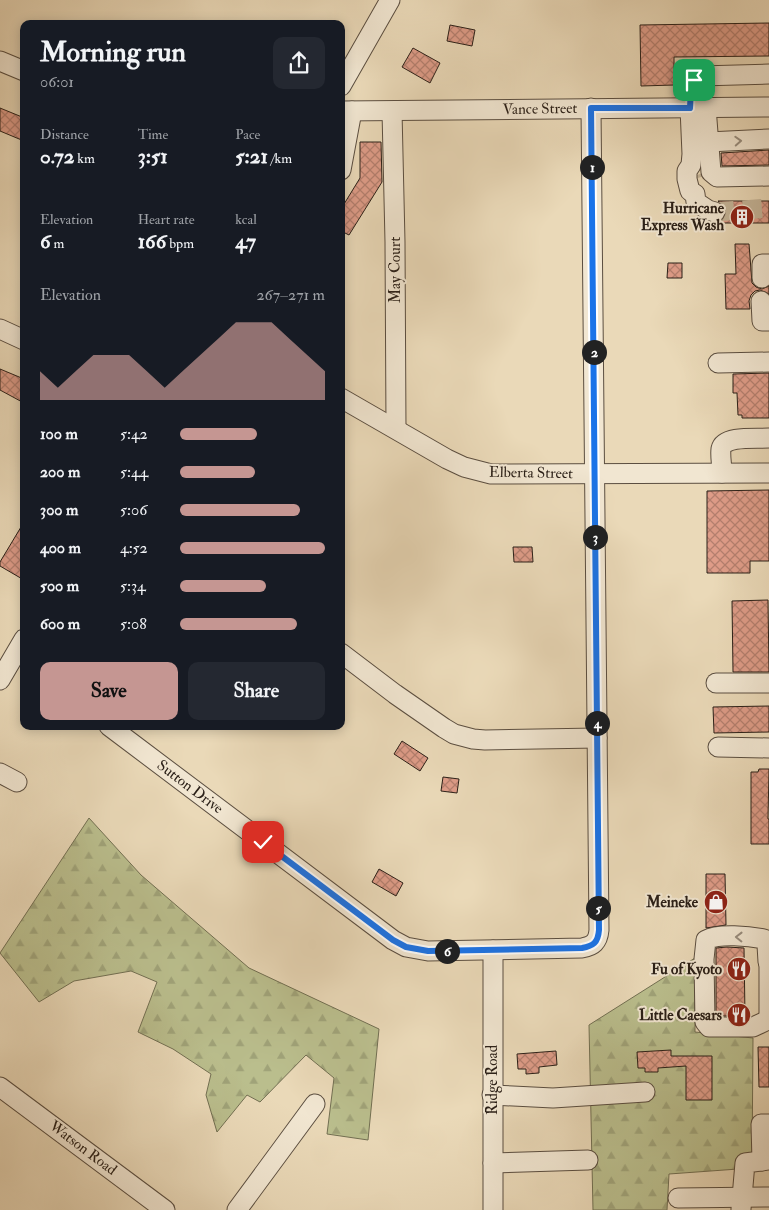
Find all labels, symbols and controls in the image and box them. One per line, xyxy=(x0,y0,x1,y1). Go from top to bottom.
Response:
text: Morning run xyxy=(40,35,186,70)
button: share xyxy=(273,37,325,89)
pin xyxy=(673,59,715,101)
icon: arrive xyxy=(680,66,708,94)
text: 06:01 xyxy=(40,72,74,92)
street label: Vance Street xyxy=(502,99,578,119)
text: Distance xyxy=(40,126,89,143)
text: Time xyxy=(138,126,168,143)
text: Pace xyxy=(235,126,260,143)
one-way arrow xyxy=(735,135,743,146)
text: 0.72 xyxy=(40,143,74,170)
text: 3:51 xyxy=(138,143,168,170)
text: 5:21 xyxy=(235,143,268,170)
text: km xyxy=(74,150,95,167)
text: /km xyxy=(268,150,292,167)
pin: 1 xyxy=(580,154,604,180)
text: 1 xyxy=(590,159,595,176)
place label: Hurricane Express Wash xyxy=(641,199,725,236)
building icon: Hurricane Express Wash xyxy=(729,204,755,230)
text: Elevation xyxy=(40,211,93,228)
text: Heart rate xyxy=(138,211,195,228)
text: kcal xyxy=(235,211,257,228)
text: 6 xyxy=(40,228,51,255)
text: 166 xyxy=(138,228,166,255)
text: 47 xyxy=(235,228,256,255)
text: m xyxy=(51,235,64,252)
text: bpm xyxy=(166,235,194,252)
street label: May Court xyxy=(386,237,405,303)
text: Elevation xyxy=(40,285,101,305)
text: 267–271 m xyxy=(256,285,325,305)
pin: 2 xyxy=(582,340,606,364)
text: 2 xyxy=(591,344,598,361)
text: 100 m xyxy=(40,424,78,444)
text: 5:42 xyxy=(120,424,148,444)
text: 200 m xyxy=(40,462,80,482)
text: 5:44 xyxy=(120,462,148,482)
street label: Elberta Street xyxy=(489,463,573,483)
text: 300 m xyxy=(40,500,78,520)
text: 5:06 xyxy=(120,500,147,520)
pin: 3 xyxy=(582,524,608,550)
text: 3 xyxy=(593,529,598,546)
text: 400 m xyxy=(40,538,81,558)
text: 4:52 xyxy=(120,538,148,558)
text: 500 m xyxy=(40,576,79,596)
text: 5:34 xyxy=(120,576,146,596)
text: 600 m xyxy=(40,614,80,634)
text: 5:08 xyxy=(120,614,147,634)
button: Save xyxy=(40,662,178,720)
button: Share xyxy=(188,662,325,720)
pin: 4 xyxy=(584,710,610,736)
text: 4 xyxy=(594,715,601,732)
street label: Sutton Drive xyxy=(153,756,227,818)
pin xyxy=(242,821,284,863)
icon: check xyxy=(249,828,277,856)
shop icon: Meineke xyxy=(703,889,729,915)
place label: Meineke xyxy=(645,893,699,912)
pin: 5 xyxy=(586,896,610,920)
text: 5 xyxy=(595,900,602,917)
one-way arrow xyxy=(735,932,743,942)
pin: 6 xyxy=(434,938,460,964)
text: 6 xyxy=(444,943,451,960)
restaurant icon: Fu of Kyoto xyxy=(726,956,752,982)
place label: Fu of Kyoto xyxy=(651,960,723,980)
restaurant icon: Little Caesars xyxy=(726,1002,752,1028)
place label: Little Caesars xyxy=(639,1006,722,1025)
street label: Ridge Road xyxy=(483,1044,502,1115)
street label: Watson Road xyxy=(45,1116,121,1180)

